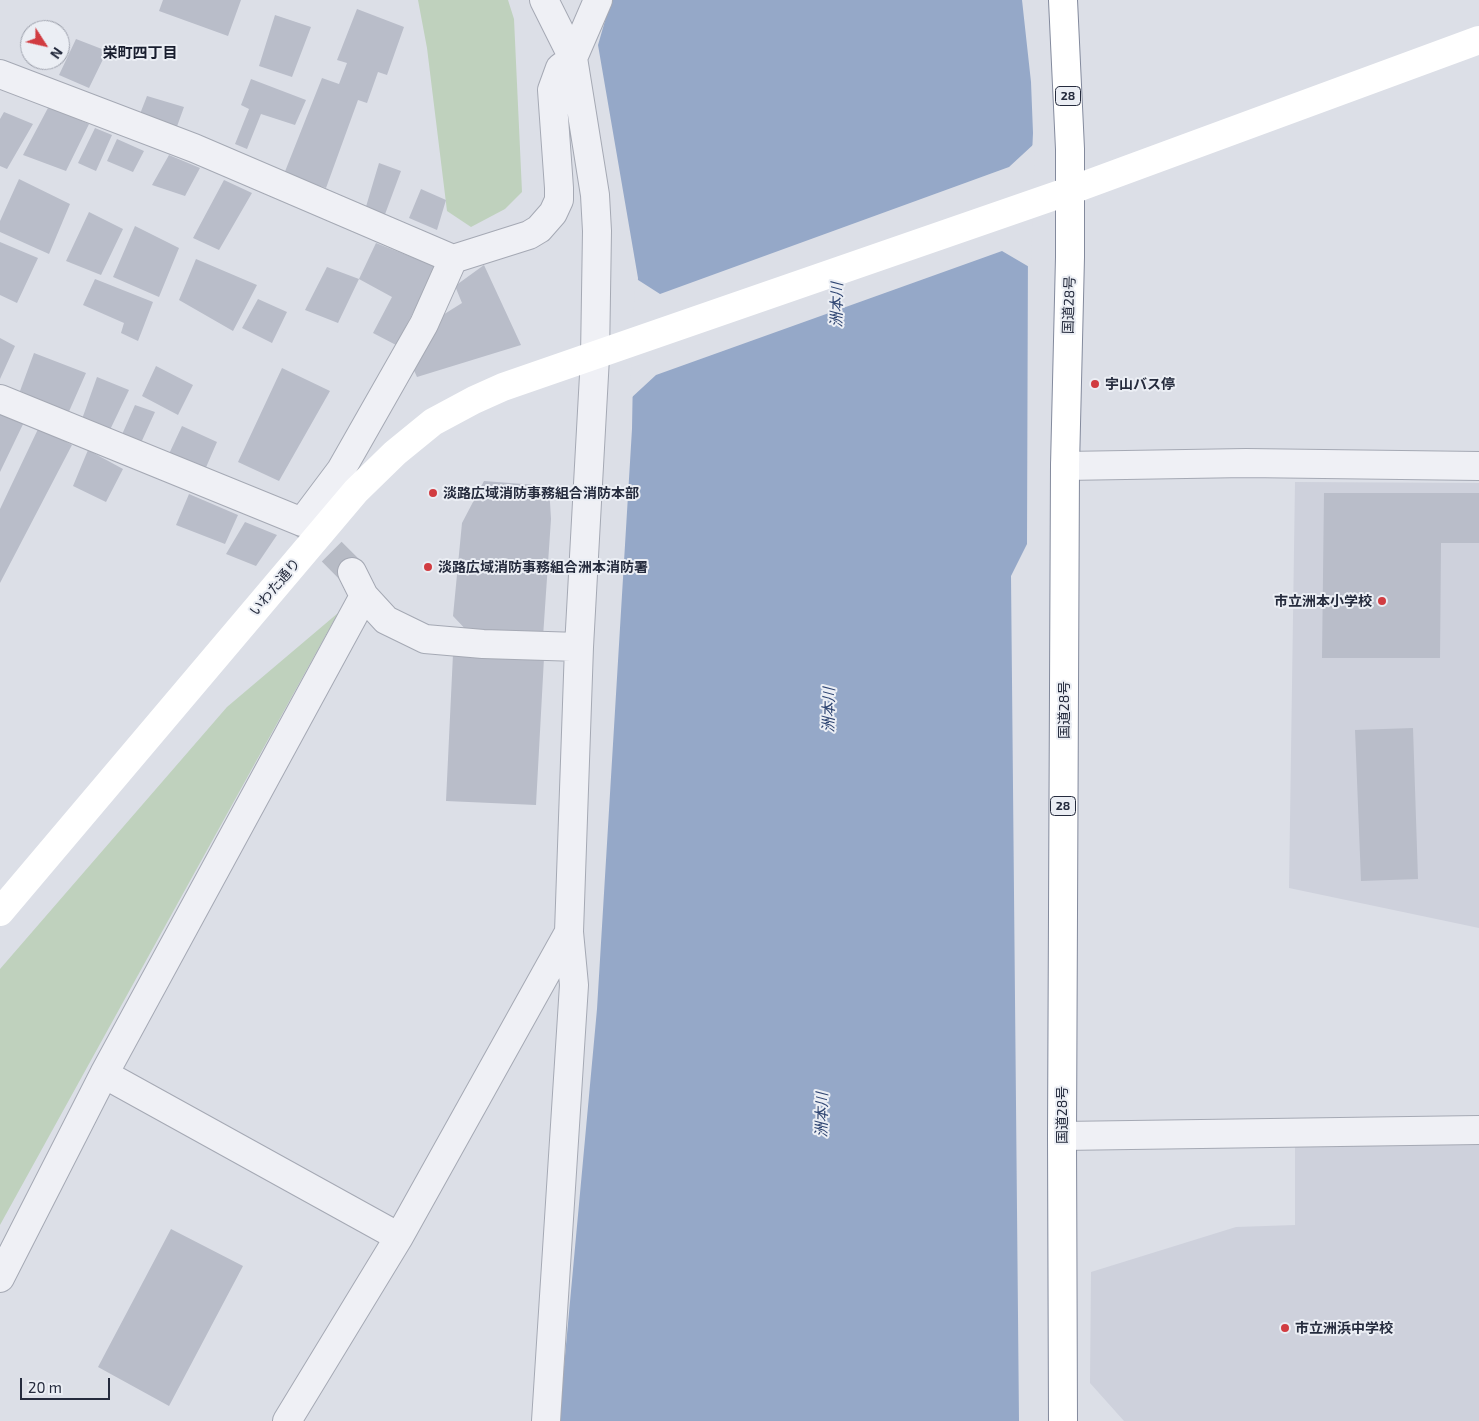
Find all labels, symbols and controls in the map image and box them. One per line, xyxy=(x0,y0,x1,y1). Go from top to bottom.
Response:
north arrow xyxy=(20,20,70,70)
text: N xyxy=(47,44,67,62)
district label: 栄町四丁目 xyxy=(103,44,177,62)
road number: 28 xyxy=(1056,86,1080,105)
street label: 国道28号 xyxy=(1060,276,1078,334)
water label: 洲本川 xyxy=(828,282,846,328)
place label: 宇山バス停 xyxy=(1105,376,1175,392)
marker: 宇山バス停 xyxy=(1089,378,1101,390)
place label: 淡路広域消防事務組合消防本部 xyxy=(443,485,639,501)
marker: 淡路広域消防事務組合消防本部 xyxy=(427,487,439,499)
street label: いわた通り xyxy=(246,555,304,619)
place label: 淡路広域消防事務組合洲本消防署 xyxy=(438,559,648,575)
marker: 淡路広域消防事務組合洲本消防署 xyxy=(422,561,434,573)
place label: 市立洲本小学校 xyxy=(1274,593,1372,609)
marker: 市立洲本小学校 xyxy=(1376,595,1388,607)
street label: 国道28号 xyxy=(1056,681,1072,739)
water label: 洲本川 xyxy=(820,687,838,733)
road number: 28 xyxy=(1050,796,1076,816)
street label: 国道28号 xyxy=(1054,1086,1070,1144)
water label: 洲本川 xyxy=(813,1092,831,1138)
place label: 市立洲浜中学校 xyxy=(1295,1320,1393,1336)
marker: 市立洲浜中学校 xyxy=(1279,1322,1291,1334)
scale bar xyxy=(22,1368,112,1400)
text: 20 m xyxy=(28,1378,62,1396)

